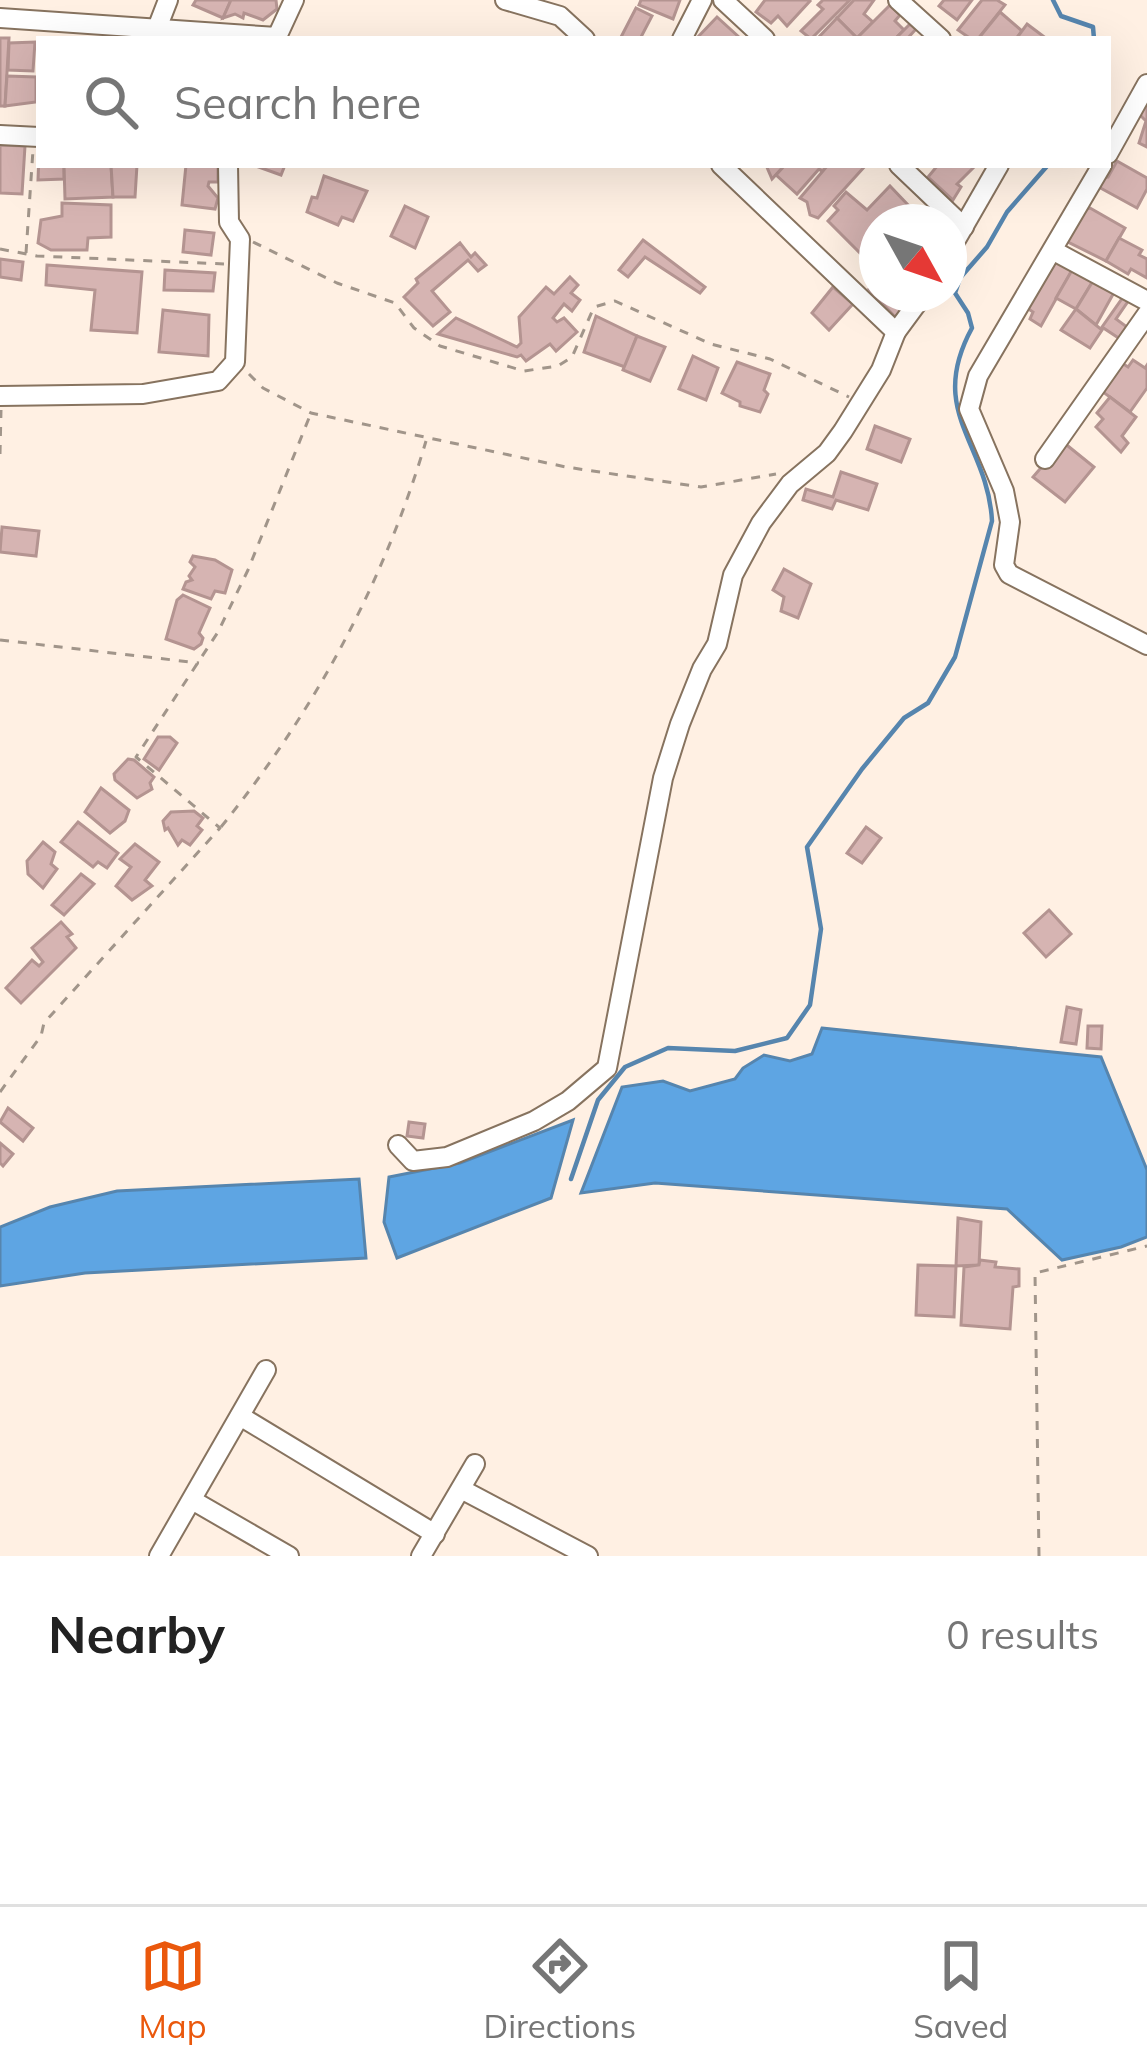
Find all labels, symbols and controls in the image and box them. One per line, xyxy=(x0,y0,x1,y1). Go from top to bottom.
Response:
search box xyxy=(36,36,1111,168)
icon: search xyxy=(78,69,144,135)
text: Search here xyxy=(174,74,421,130)
north arrow xyxy=(859,204,967,312)
text: Nearby xyxy=(48,1602,225,1666)
text: 0 results xyxy=(946,1610,1099,1659)
tab: Map xyxy=(139,1933,206,2046)
tab: Directions xyxy=(484,1933,636,2046)
tab: Saved xyxy=(913,1933,1008,2046)

